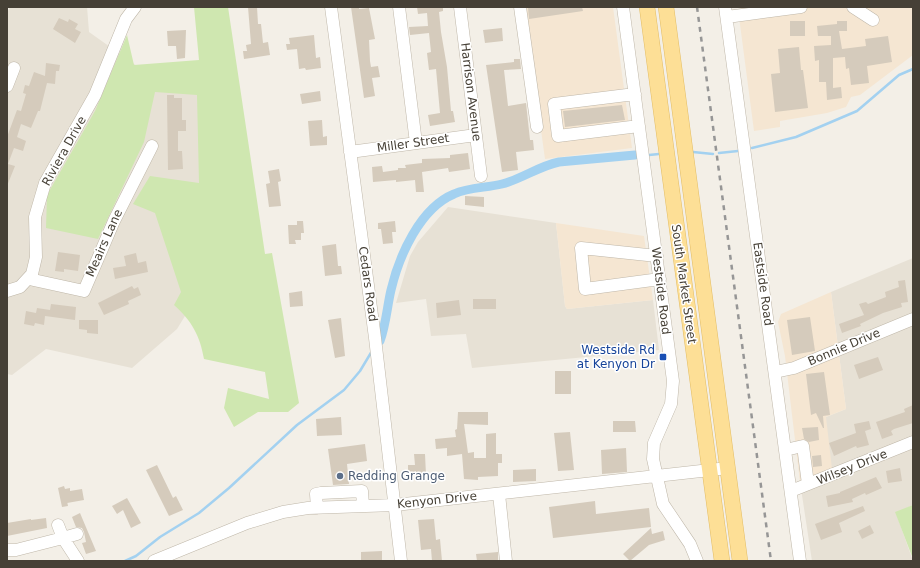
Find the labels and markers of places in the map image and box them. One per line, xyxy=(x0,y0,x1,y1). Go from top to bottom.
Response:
place label: Westside Rd at Kenyon Dr xyxy=(577,343,655,371)
marker: Westside Rd at Kenyon Dr xyxy=(658,352,668,362)
place label: Redding Grange xyxy=(348,469,445,483)
marker: Redding Grange xyxy=(335,471,345,481)

